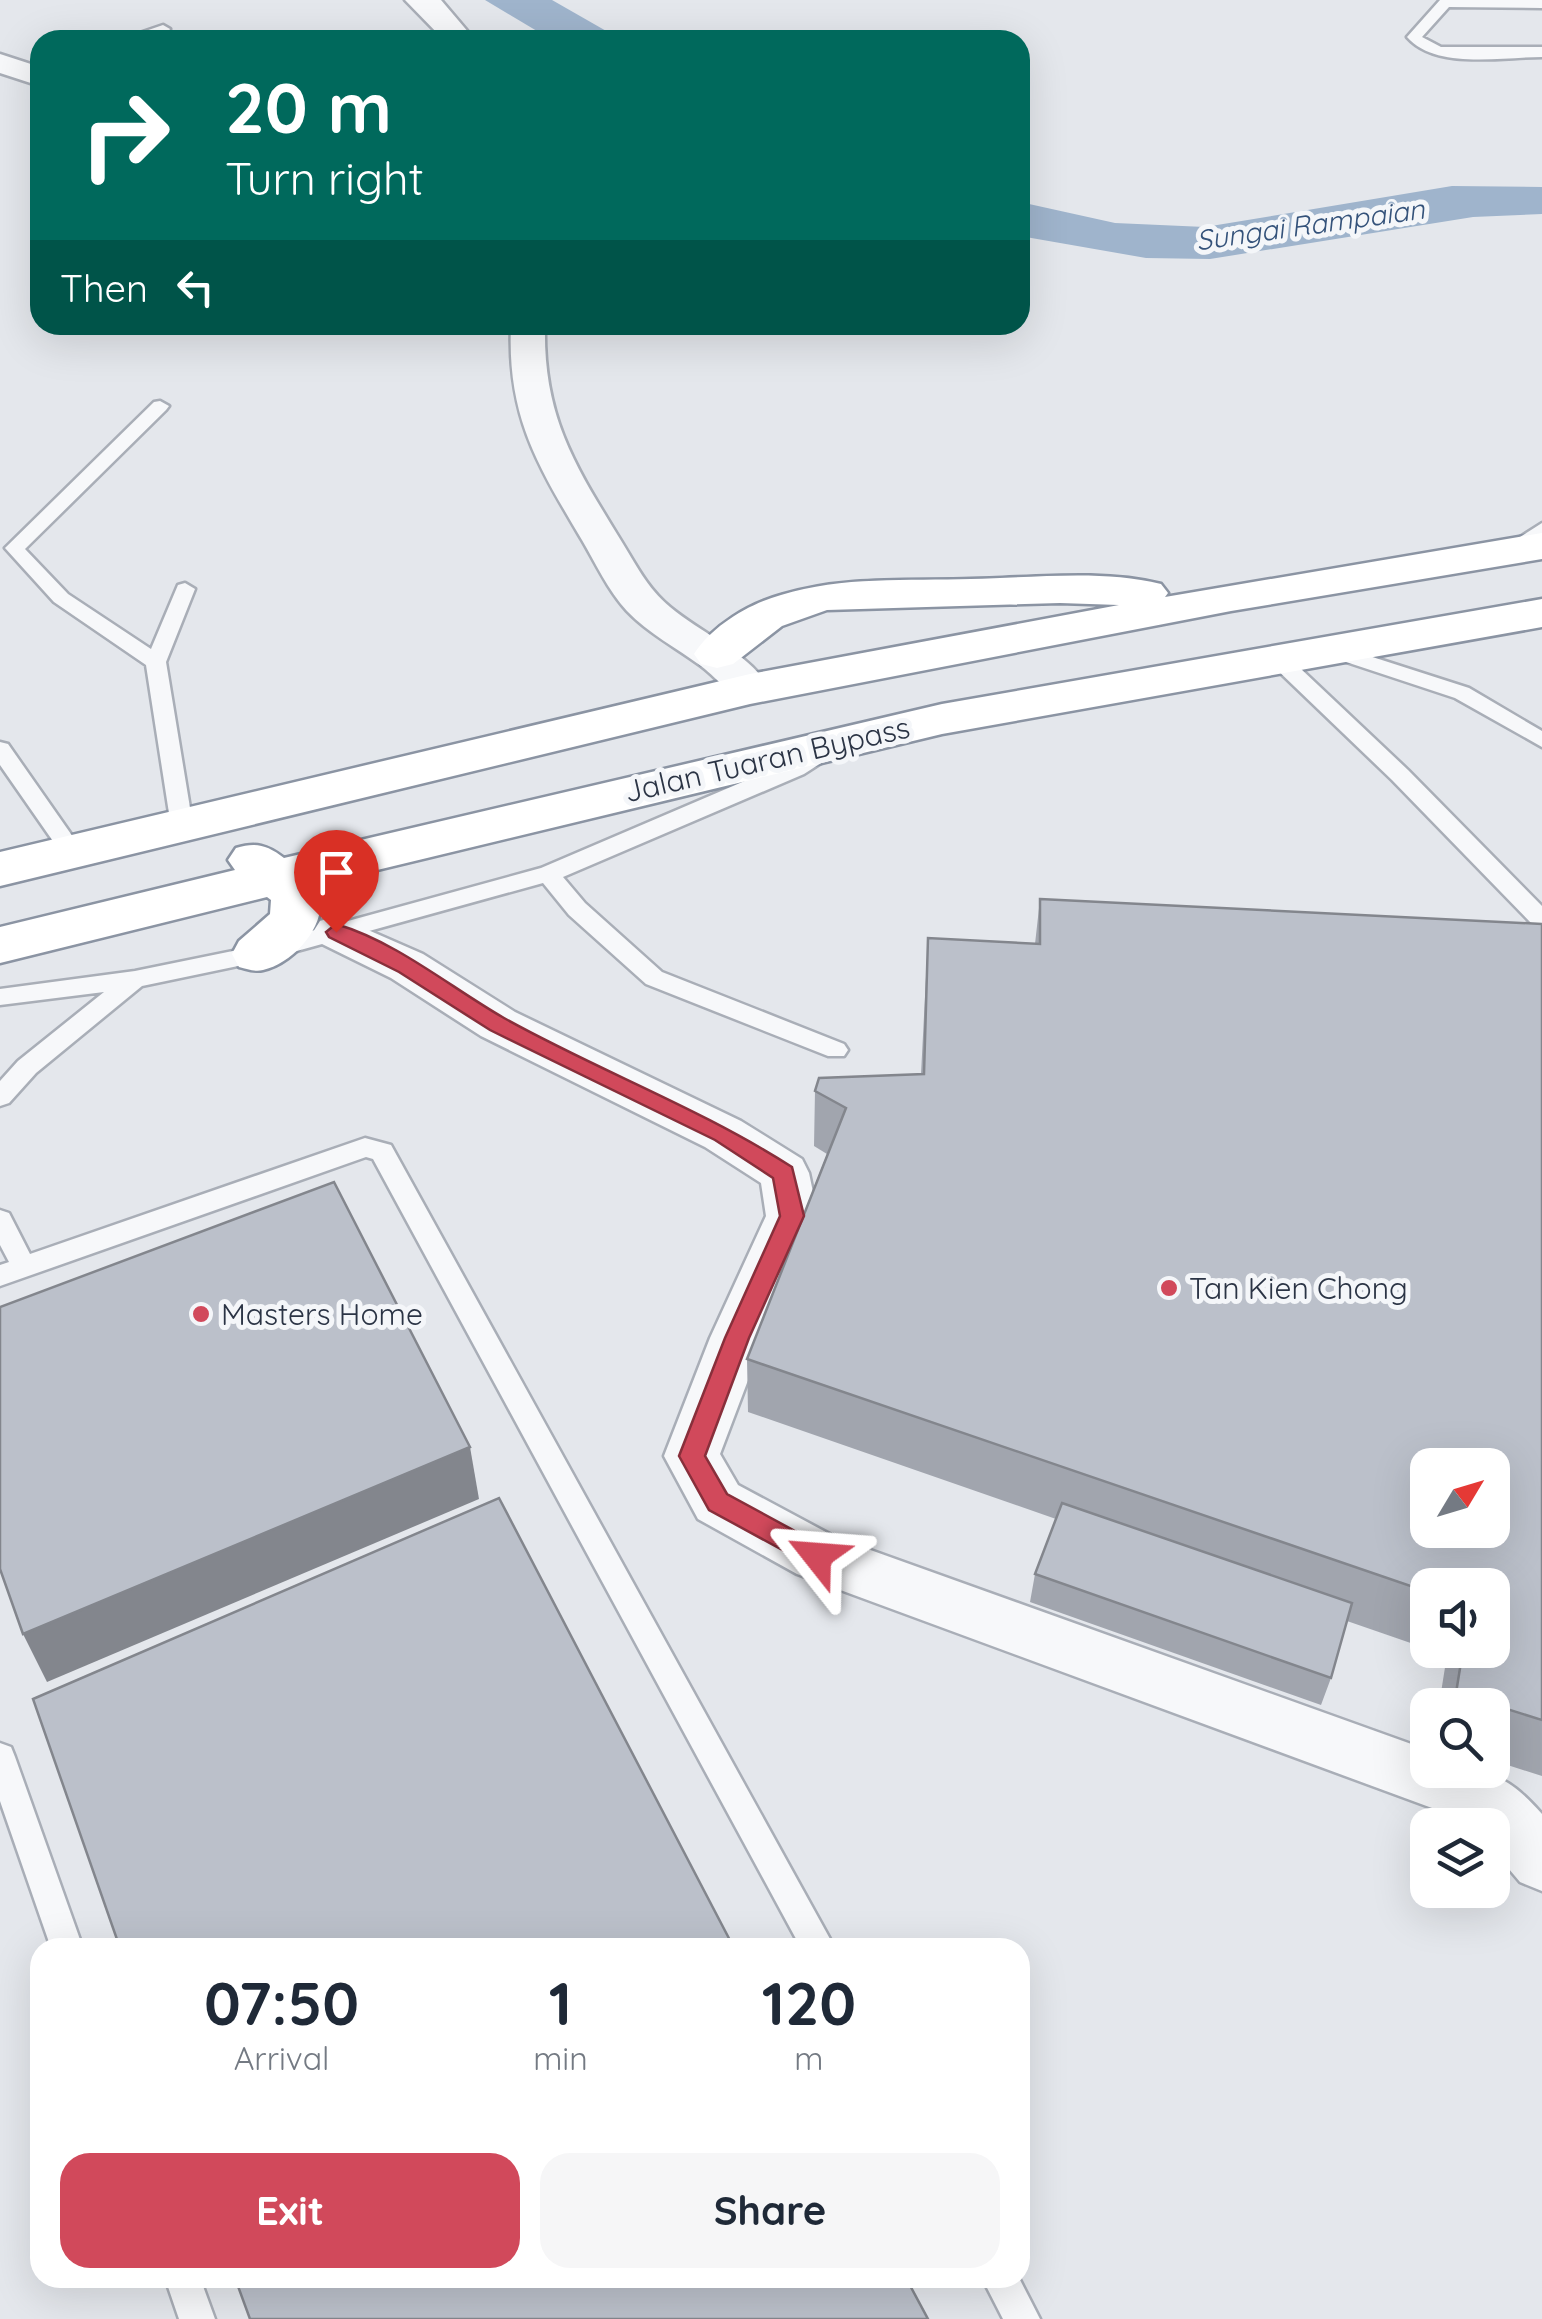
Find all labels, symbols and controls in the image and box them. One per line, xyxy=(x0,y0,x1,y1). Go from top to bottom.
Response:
text: 20 m xyxy=(225,63,392,151)
icon: right xyxy=(60,70,190,200)
text: Turn right xyxy=(225,150,424,206)
water label: Sungai Rampaian xyxy=(1194,191,1427,257)
icon: left xyxy=(168,260,223,315)
text: Then xyxy=(60,264,148,312)
street label: Jalan Tuaran Bypass xyxy=(621,708,913,810)
pin xyxy=(294,830,379,933)
icon: arrive xyxy=(309,845,364,900)
place label: Tan Kien Chong xyxy=(1189,1269,1408,1307)
marker: Tan Kien Chong xyxy=(1158,1277,1180,1299)
place label: Masters Home xyxy=(221,1295,423,1333)
marker: Masters Home xyxy=(190,1303,212,1325)
north arrow xyxy=(1410,1448,1510,1548)
map controls xyxy=(1410,1448,1510,1908)
position arrow xyxy=(765,1504,869,1608)
button: sound xyxy=(1410,1568,1510,1668)
button: search xyxy=(1410,1688,1510,1788)
button: layers xyxy=(1410,1808,1510,1908)
text: 07:50 xyxy=(204,1965,359,2040)
text: 1 xyxy=(549,1965,572,2040)
text: 120 xyxy=(762,1965,856,2040)
text: Arrival xyxy=(234,2038,329,2078)
text: min xyxy=(533,2038,588,2078)
text: m xyxy=(794,2038,823,2078)
button: Exit xyxy=(60,2153,520,2268)
button: Share xyxy=(540,2153,1000,2268)

